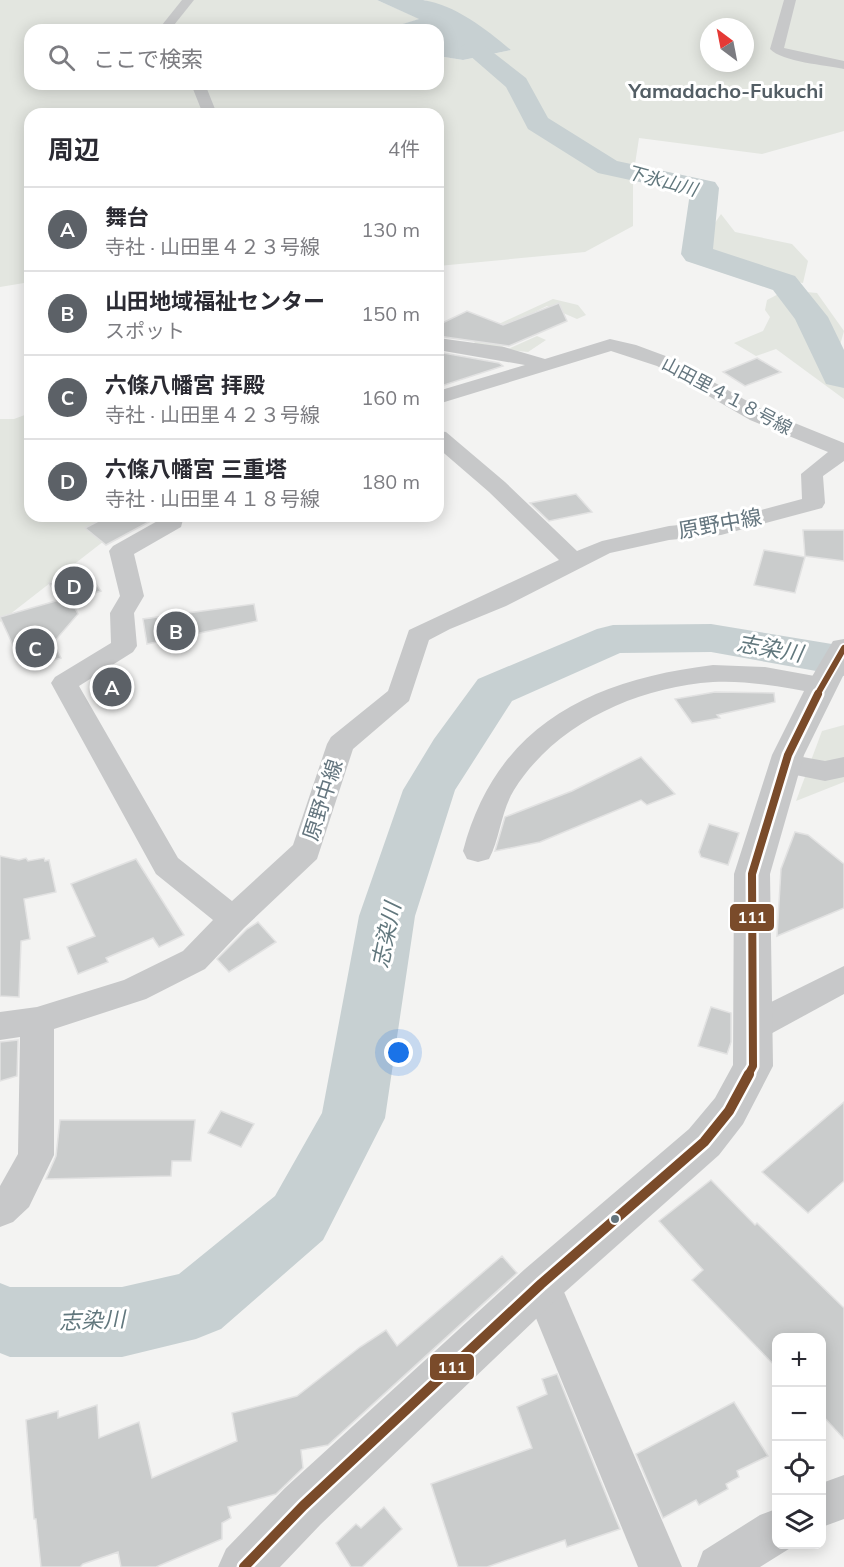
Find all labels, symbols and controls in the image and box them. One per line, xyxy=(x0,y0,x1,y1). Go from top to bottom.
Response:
north arrow xyxy=(700,18,754,72)
search box xyxy=(24,24,444,90)
icon: search xyxy=(45,41,78,74)
text: ここで検索 xyxy=(93,45,203,73)
district label: Yamadacho-Fukuchi xyxy=(627,78,824,103)
text: 周辺 xyxy=(48,133,100,166)
text: 4件 xyxy=(388,136,420,161)
water label: 下氷山川 xyxy=(624,160,702,201)
text: 舞台 xyxy=(105,203,149,231)
text: A xyxy=(60,217,75,242)
text: 130 m xyxy=(361,217,420,242)
text: 寺社 · 山田里４２３号線 xyxy=(105,234,320,259)
text: 山田地域福祉センター xyxy=(105,287,325,315)
text: B xyxy=(61,301,74,326)
text: 150 m xyxy=(361,301,420,326)
text: スポット xyxy=(105,318,185,343)
street label: 山田里４１８号線 xyxy=(658,352,796,440)
text: 六條八幡宮 拝殿 xyxy=(105,371,265,399)
text: C xyxy=(61,385,74,410)
text: 160 m xyxy=(361,385,420,410)
text: 寺社 · 山田里４２３号線 xyxy=(105,402,320,427)
text: 六條八幡宮 三重塔 xyxy=(105,455,287,483)
text: D xyxy=(60,469,75,494)
text: 180 m xyxy=(361,469,420,494)
text: 寺社 · 山田里４１８号線 xyxy=(105,486,320,511)
street label: 原野中線 xyxy=(676,503,763,543)
pin: D xyxy=(54,564,94,608)
pin: B xyxy=(156,608,195,654)
pin: C xyxy=(15,626,54,670)
water label: 志染川 xyxy=(735,628,807,668)
pin: A xyxy=(92,664,132,710)
street label: 原野中線 xyxy=(297,756,347,844)
water label: 志染川 xyxy=(365,898,407,970)
line badge: 111 xyxy=(729,903,775,932)
text: 111 xyxy=(738,907,766,927)
your location xyxy=(384,1038,413,1067)
unlabelled marker xyxy=(609,1213,621,1225)
water label: 志染川 xyxy=(59,1305,127,1335)
map controls xyxy=(772,1333,826,1549)
button: + xyxy=(772,1333,826,1387)
line badge: 111 xyxy=(429,1353,475,1381)
text: 111 xyxy=(438,1357,466,1377)
button: − xyxy=(772,1387,826,1441)
button: locate xyxy=(772,1441,826,1495)
button: layers xyxy=(772,1495,826,1549)

